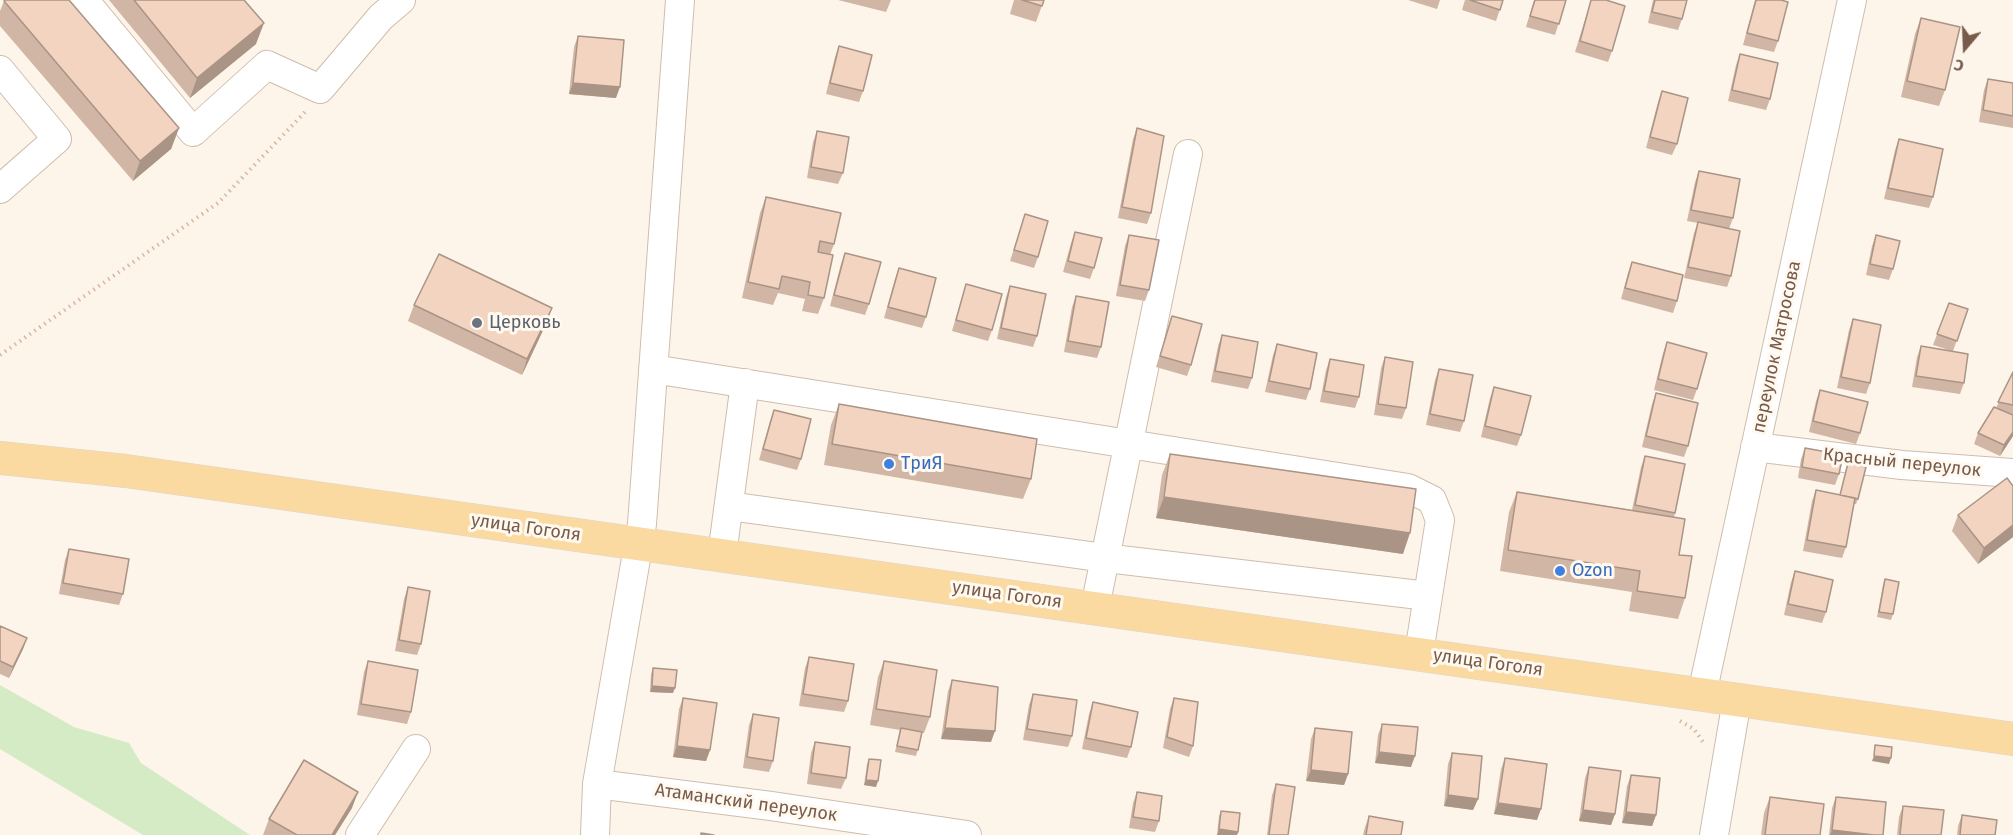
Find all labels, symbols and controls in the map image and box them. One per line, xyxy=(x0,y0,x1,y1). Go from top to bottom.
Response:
north arrow xyxy=(1935,18,1995,78)
text: С xyxy=(1952,55,1966,76)
street label: переулок Матросова xyxy=(1748,259,1806,435)
place label: Церковь xyxy=(489,312,561,334)
marker: Церковь xyxy=(470,316,484,330)
street label: Красный переулок xyxy=(1822,444,1982,482)
place label: ТриЯ xyxy=(901,453,943,475)
marker: ТриЯ xyxy=(882,457,896,471)
street label: улица Гоголя xyxy=(470,510,582,546)
place label: Ozon xyxy=(1572,560,1613,582)
marker: Ozon xyxy=(1553,564,1567,578)
street label: улица Гоголя xyxy=(951,577,1063,613)
street label: улица Гоголя xyxy=(1432,645,1544,681)
street label: Атаманский переулок xyxy=(653,780,839,826)

